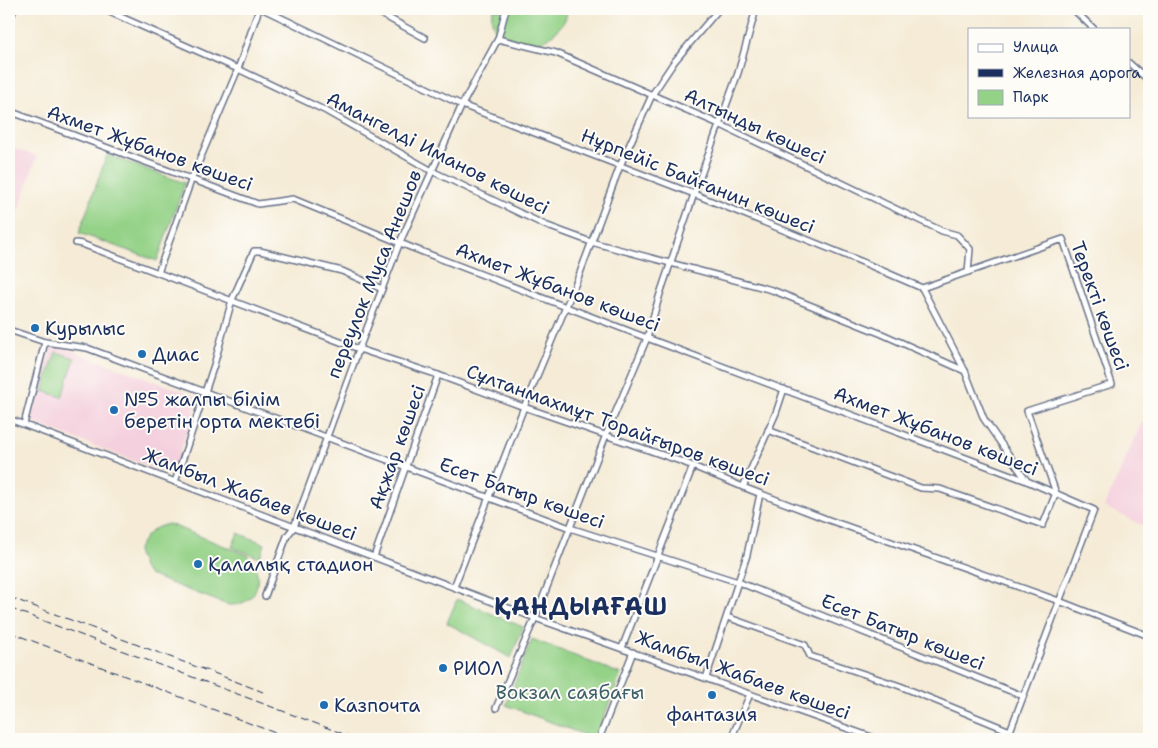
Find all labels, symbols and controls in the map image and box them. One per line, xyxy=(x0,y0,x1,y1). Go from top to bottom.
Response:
legend xyxy=(968,28,1130,118)
text: Улица xyxy=(1013,37,1059,57)
text: Железная дорога xyxy=(1013,63,1141,83)
street label: Алтынды көшесі xyxy=(680,82,830,170)
street label: Амангелді Иманов көшесі xyxy=(322,86,554,220)
text: Парк xyxy=(1013,87,1049,107)
street label: Ахмет Жұбанов көшесі xyxy=(44,99,256,197)
street label: Нұрпейіс Байғанин көшесі xyxy=(577,123,819,239)
street label: переулок Муса Анешов xyxy=(321,166,427,382)
street label: Ахмет Жұбанов көшесі xyxy=(452,236,664,338)
street label: Теректі көшесі xyxy=(1065,238,1135,374)
place label: Курылыс xyxy=(45,316,126,341)
marker: Курылыс xyxy=(29,322,41,334)
place label: Диас xyxy=(152,342,200,367)
marker: Диас xyxy=(136,348,148,360)
street label: Сұлтанмахмұт Торайғыров көшесі xyxy=(463,358,773,492)
street label: Ахмет Жұбанов көшесі xyxy=(830,380,1042,482)
street label: Ақжар көшесі xyxy=(363,381,431,513)
place label: №5 жалпы білім беретін орта мектебі xyxy=(124,387,320,434)
marker: №5 жалпы білім беретін орта мектебі xyxy=(108,404,120,416)
street label: Жамбыл Жабаев көшесі xyxy=(140,442,360,546)
street label: Есет Батыр көшесі xyxy=(436,451,608,535)
place label: Қалалық стадион xyxy=(208,552,373,577)
marker: Қалалық стадион xyxy=(192,558,204,570)
street label: Есет Батыр көшесі xyxy=(818,588,988,676)
district label: ҚАНДЫАҒАШ xyxy=(494,591,668,623)
street label: Жамбыл Жабаев көшесі xyxy=(632,624,854,726)
place label: РИОЛ xyxy=(453,656,503,681)
marker: РИОЛ xyxy=(437,662,449,674)
park label: Вокзал саябағы xyxy=(496,680,644,705)
marker: фантазия xyxy=(706,689,718,701)
place label: Казпочта xyxy=(334,693,421,718)
marker: Казпочта xyxy=(318,699,330,711)
place label: фантазия xyxy=(667,702,757,727)

